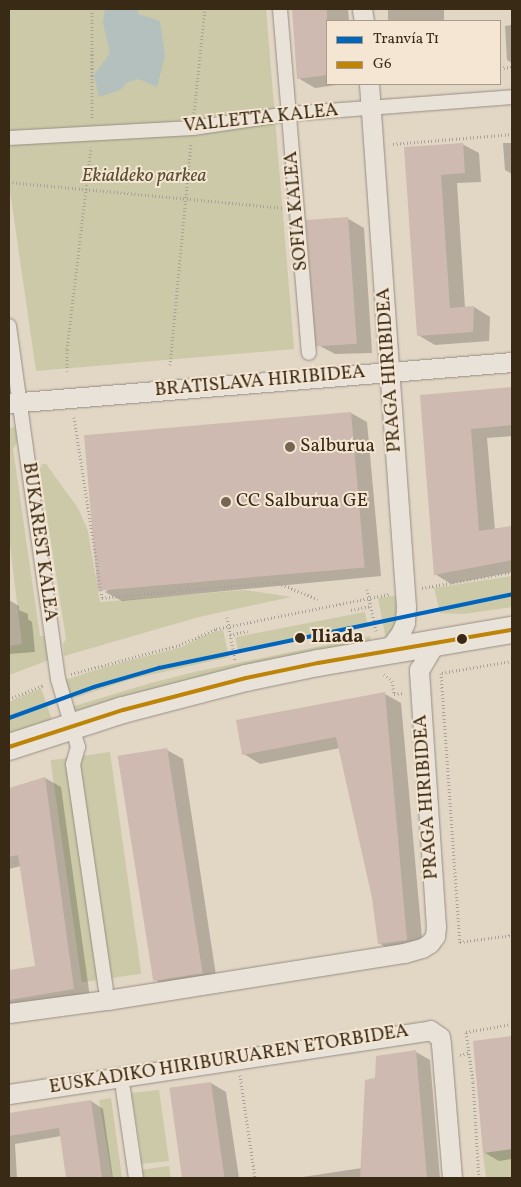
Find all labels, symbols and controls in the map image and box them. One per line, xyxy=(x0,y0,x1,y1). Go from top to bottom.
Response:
legend xyxy=(326,20,501,85)
text: Tranvía T1 xyxy=(373,29,439,50)
text: G6 xyxy=(373,54,392,75)
street label: VALLETTA KALEA xyxy=(182,100,340,138)
street label: SOFIA KALEA xyxy=(280,150,314,272)
park label: Ekialdeko parkea xyxy=(82,166,206,188)
street label: PRAGA HIRIBIDEA xyxy=(373,287,407,453)
street label: BRATISLAVA HIRIBIDEA xyxy=(154,361,366,403)
place label: Salburua xyxy=(300,436,375,458)
marker: Salburua xyxy=(284,441,296,453)
street label: BUKAREST KALEA xyxy=(16,460,62,624)
place label: CC Salburua GE xyxy=(236,491,368,513)
marker: CC Salburua GE xyxy=(220,496,232,508)
place label: Iliada xyxy=(311,627,364,649)
marker: Iliada xyxy=(293,631,307,645)
unlabelled marker xyxy=(457,634,467,644)
street label: PRAGA HIRIBIDEA xyxy=(410,714,444,880)
street label: EUSKADIKO HIRIBURUAREN ETORBIDEA xyxy=(48,1020,410,1100)

